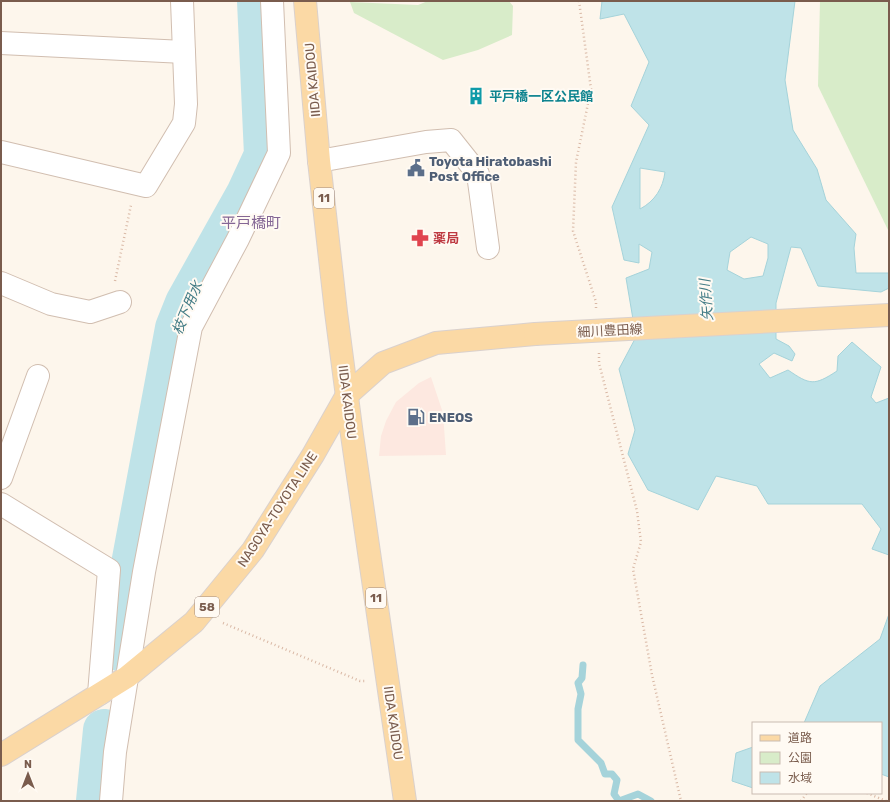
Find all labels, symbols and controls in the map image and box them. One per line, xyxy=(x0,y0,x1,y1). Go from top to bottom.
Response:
street label: IIDA KAIDOU xyxy=(302,42,323,118)
building icon: 平戸橋一区公民館 xyxy=(466,86,486,106)
place label: 平戸橋一区公民館 xyxy=(489,89,593,104)
place label: Toyota Hiratobashi Post Office xyxy=(429,154,552,184)
public building icon: Toyota Hiratobashi Post Office xyxy=(406,158,426,178)
road number: 11 xyxy=(314,188,334,208)
district label: 平戸橋町 xyxy=(221,214,281,232)
pharmacy icon: 薬局 xyxy=(410,228,430,248)
place label: 薬局 xyxy=(433,231,459,246)
water label: 矢作川 xyxy=(696,276,716,322)
water label: 枝下用水 xyxy=(169,277,207,337)
street label: 細川豊田線 xyxy=(577,321,643,340)
street label: IIDA KAIDOU xyxy=(336,364,359,440)
fuel station icon: ENEOS xyxy=(406,407,426,427)
place label: ENEOS xyxy=(429,410,473,425)
street label: NAGOYA-TOYOTA LINE xyxy=(235,449,320,570)
road number: 11 xyxy=(366,588,386,608)
road number: 58 xyxy=(195,597,219,617)
street label: IIDA KAIDOU xyxy=(381,685,406,761)
legend xyxy=(752,722,882,794)
text: 道路 xyxy=(788,731,812,745)
text: 公園 xyxy=(788,751,812,765)
north arrow xyxy=(8,754,48,794)
text: N xyxy=(24,758,32,771)
text: 水域 xyxy=(788,771,812,785)

